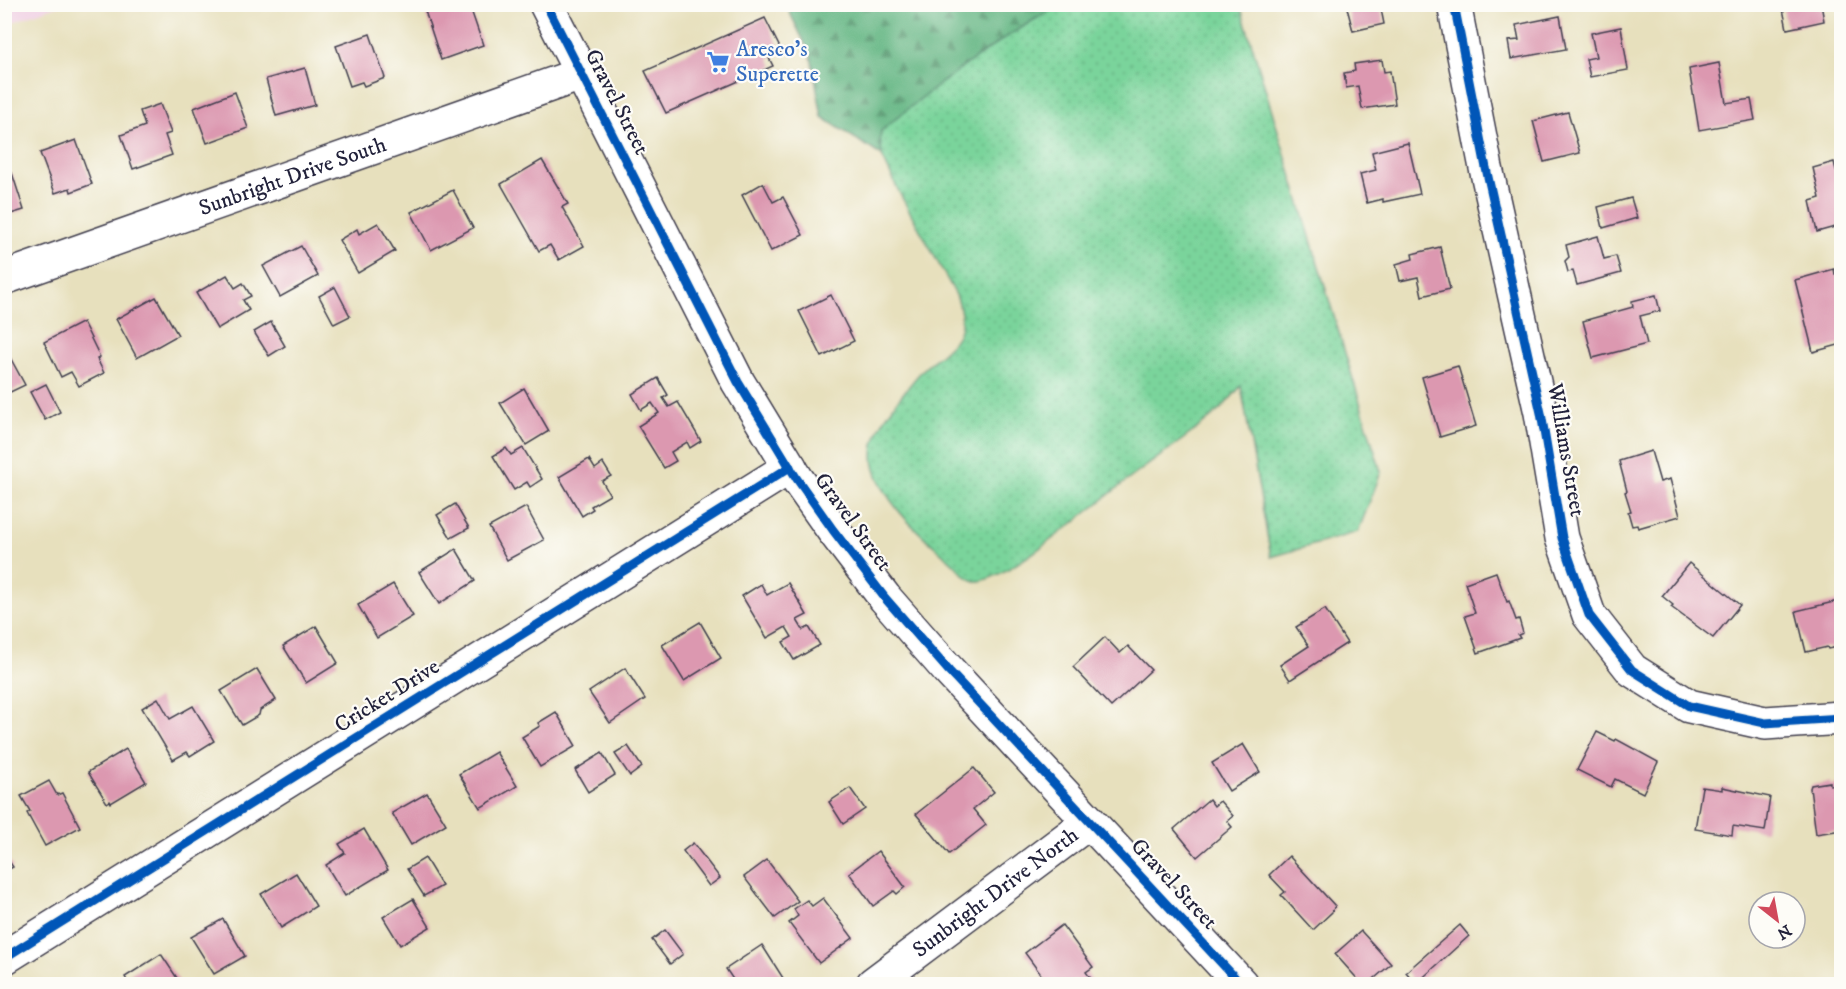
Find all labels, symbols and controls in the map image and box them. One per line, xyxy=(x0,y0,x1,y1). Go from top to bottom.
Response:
place label: Aresco's Superette xyxy=(736,36,819,88)
street label: Gravel Street xyxy=(579,45,655,159)
supermarket icon: Aresco's Superette xyxy=(705,49,731,75)
street label: Sunbright Drive South xyxy=(195,130,390,222)
street label: Williams Street xyxy=(1541,380,1591,519)
street label: Gravel Street xyxy=(808,468,898,576)
street label: Cricket Drive xyxy=(330,653,444,739)
street label: Sunbright Drive North xyxy=(907,821,1084,963)
street label: Gravel Street xyxy=(1125,833,1223,935)
north arrow xyxy=(1747,890,1807,950)
text: N xyxy=(1773,920,1795,944)

